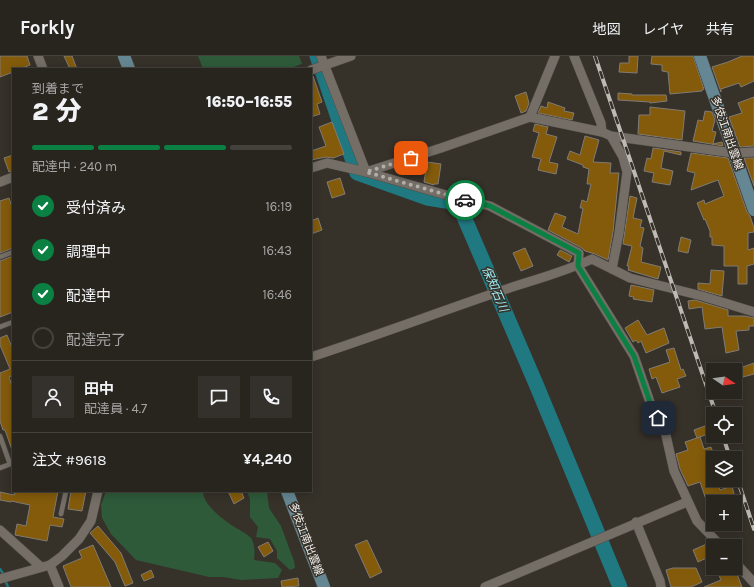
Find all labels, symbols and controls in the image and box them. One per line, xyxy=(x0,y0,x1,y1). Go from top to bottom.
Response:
text: Forkly xyxy=(20,17,75,39)
text: 地図 xyxy=(592,21,620,38)
text: レイヤ xyxy=(642,21,684,38)
text: 共有 xyxy=(706,21,734,38)
text: 到着まで xyxy=(32,81,84,96)
text: 16:50–16:55 xyxy=(206,93,292,111)
street label: 多伎江南出雲線 xyxy=(708,94,746,172)
text: 2 分 xyxy=(32,96,81,127)
pin xyxy=(394,141,428,175)
icon: bag xyxy=(400,147,422,169)
text: 配達中 · 240 m xyxy=(32,159,117,174)
courier xyxy=(445,180,485,220)
icon: car xyxy=(454,189,476,211)
icon: check xyxy=(32,195,54,217)
text: 受付済み xyxy=(66,199,126,217)
text: 16:19 xyxy=(265,199,292,214)
icon: check xyxy=(32,239,54,261)
text: 調理中 xyxy=(66,243,111,261)
text: 16:43 xyxy=(262,243,292,258)
water label: 保知石川 xyxy=(479,264,512,316)
icon: check xyxy=(32,283,54,305)
text: 配達中 xyxy=(66,287,111,305)
text: 16:46 xyxy=(263,287,292,302)
text: 配達完了 xyxy=(66,331,126,349)
north arrow xyxy=(706,363,742,399)
map controls xyxy=(706,363,742,575)
button: person xyxy=(32,376,74,418)
button: chat xyxy=(198,376,240,418)
button: phone xyxy=(250,376,292,418)
text: 田中 xyxy=(84,380,114,398)
text: 配達員 · 4.7 xyxy=(84,401,147,416)
pin xyxy=(641,401,675,435)
icon: home xyxy=(647,407,669,429)
button: locate xyxy=(706,407,742,443)
text: ¥4,240 xyxy=(243,450,292,468)
text: 注文 #9618 xyxy=(32,451,106,469)
button: layers xyxy=(706,451,742,487)
button: + xyxy=(706,495,742,531)
street label: 多伎江南出雲線 xyxy=(286,501,326,577)
button: − xyxy=(706,539,742,575)

